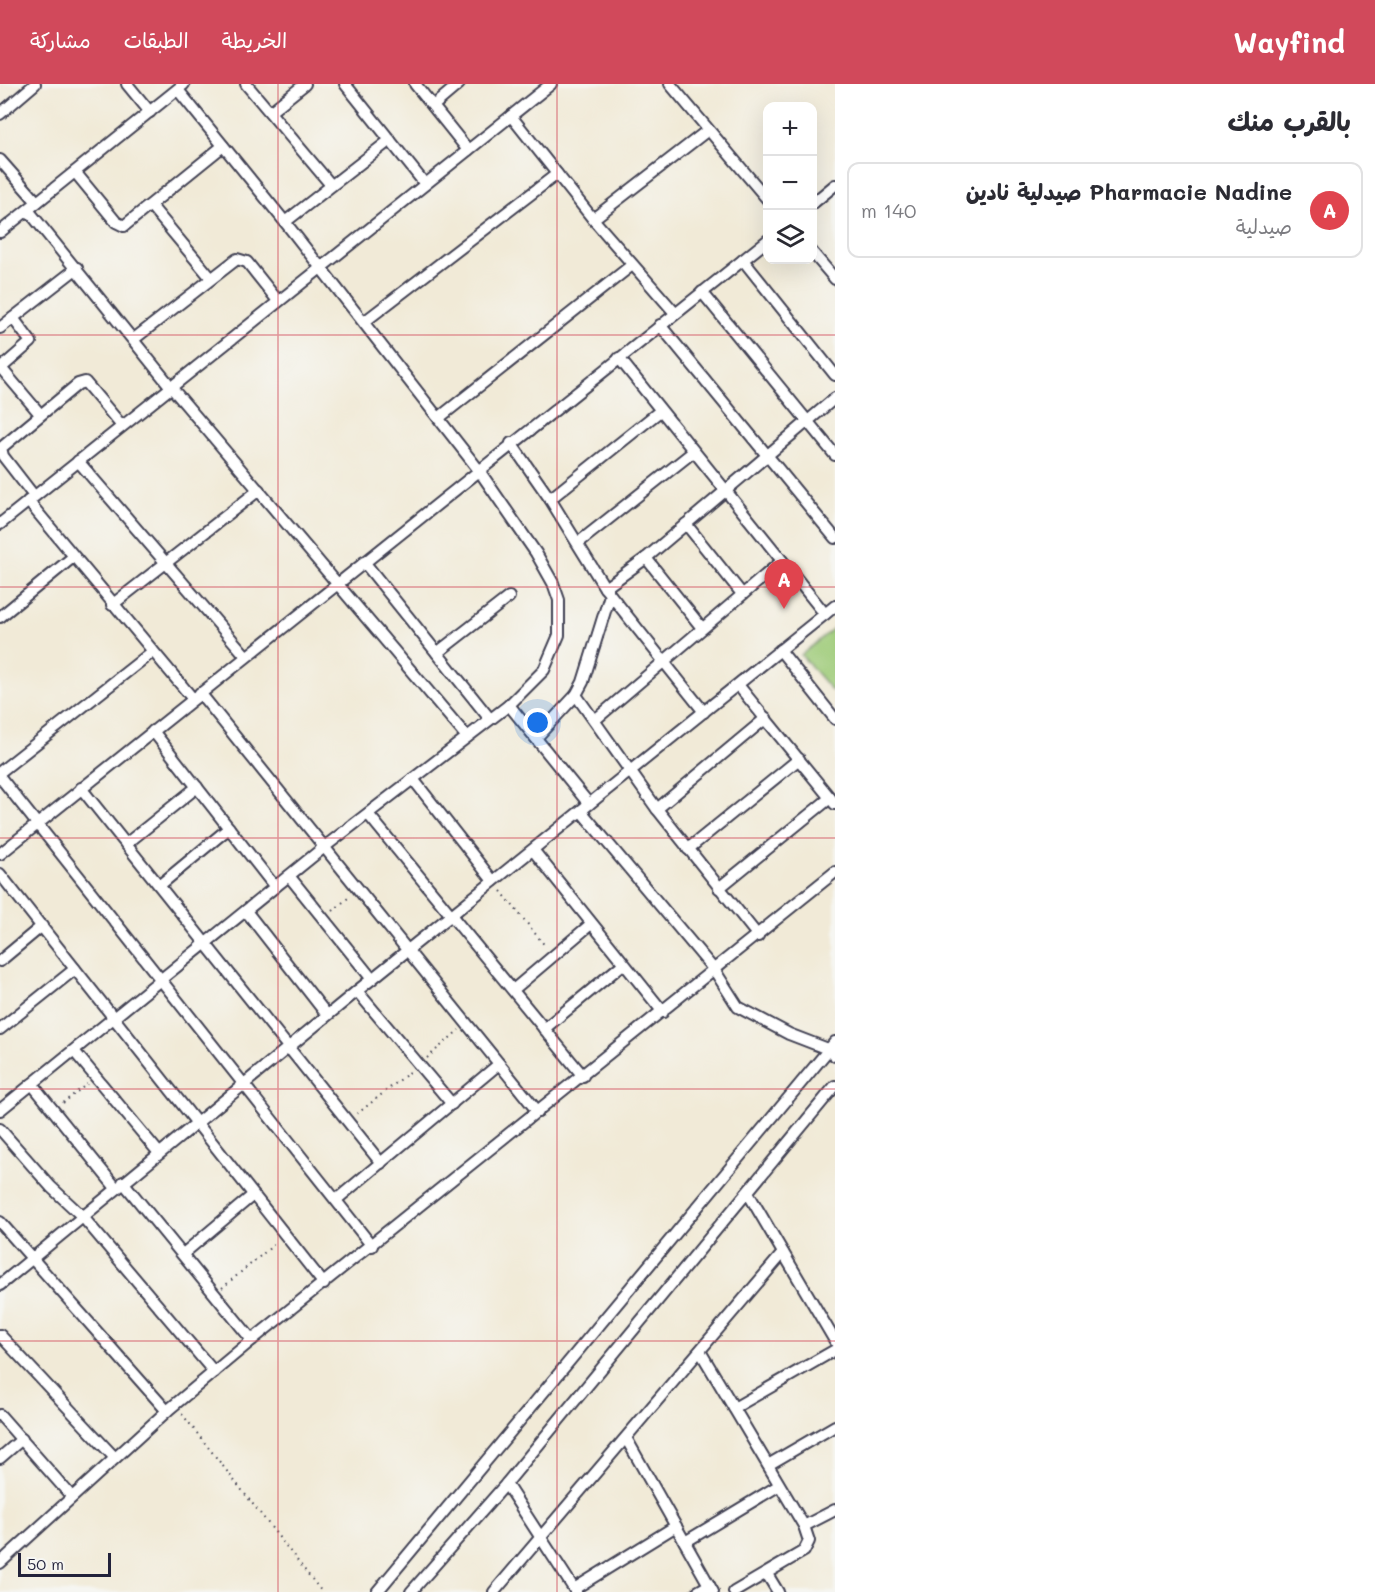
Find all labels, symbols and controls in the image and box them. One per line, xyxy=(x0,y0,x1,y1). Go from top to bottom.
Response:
text: Wayfind xyxy=(1234,24,1345,60)
text: مشاركة xyxy=(30,26,91,53)
text: الطبقات xyxy=(124,26,189,53)
text: الخريطة xyxy=(222,26,287,53)
map controls xyxy=(763,102,817,264)
button: + xyxy=(763,102,817,156)
text: بالقرب منك xyxy=(1228,104,1351,138)
button: − xyxy=(763,156,817,210)
text: Pharmacie Nadine صيدلية نادين xyxy=(966,177,1292,206)
text: 140 m xyxy=(861,197,916,223)
text: A xyxy=(1323,197,1336,223)
button: layers xyxy=(763,210,817,264)
text: صيدلية xyxy=(1236,213,1292,239)
pin: A xyxy=(764,560,804,609)
your location xyxy=(523,708,552,737)
scale bar xyxy=(18,1550,111,1578)
text: 50 m xyxy=(27,1553,64,1574)

